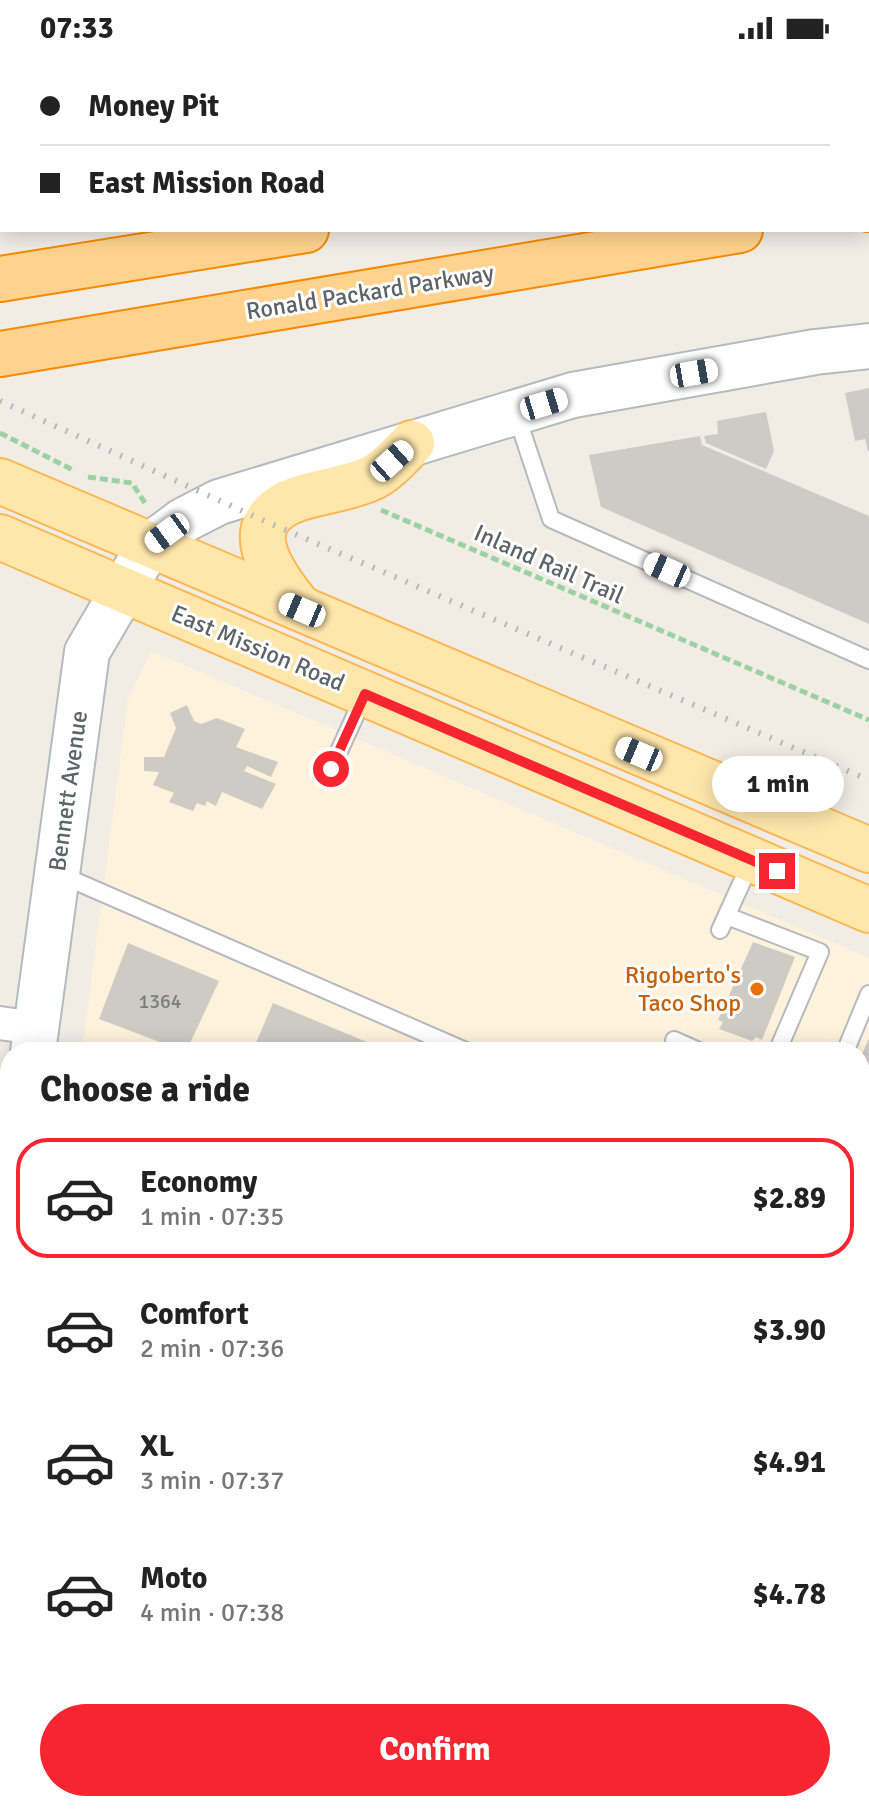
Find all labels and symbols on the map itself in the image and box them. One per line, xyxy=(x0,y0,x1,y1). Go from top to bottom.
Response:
street label: Ronald Packard Parkway xyxy=(244,258,496,326)
car xyxy=(668,357,720,389)
car xyxy=(518,386,570,422)
car xyxy=(366,436,418,486)
car xyxy=(141,509,193,557)
street label: Inland Rail Trail xyxy=(469,518,629,610)
car xyxy=(640,549,694,591)
car xyxy=(275,590,329,630)
street label: East Mission Road xyxy=(167,598,349,698)
street label: Bennett Avenue xyxy=(42,709,94,873)
car xyxy=(612,734,666,774)
route start xyxy=(313,751,349,787)
callout: 1 min xyxy=(711,755,843,811)
route end xyxy=(759,853,795,889)
place label: Rigoberto's Taco Shop xyxy=(625,960,741,1018)
marker: Rigoberto's Taco Shop xyxy=(748,980,766,998)
house number: 1364 xyxy=(138,989,182,1014)

